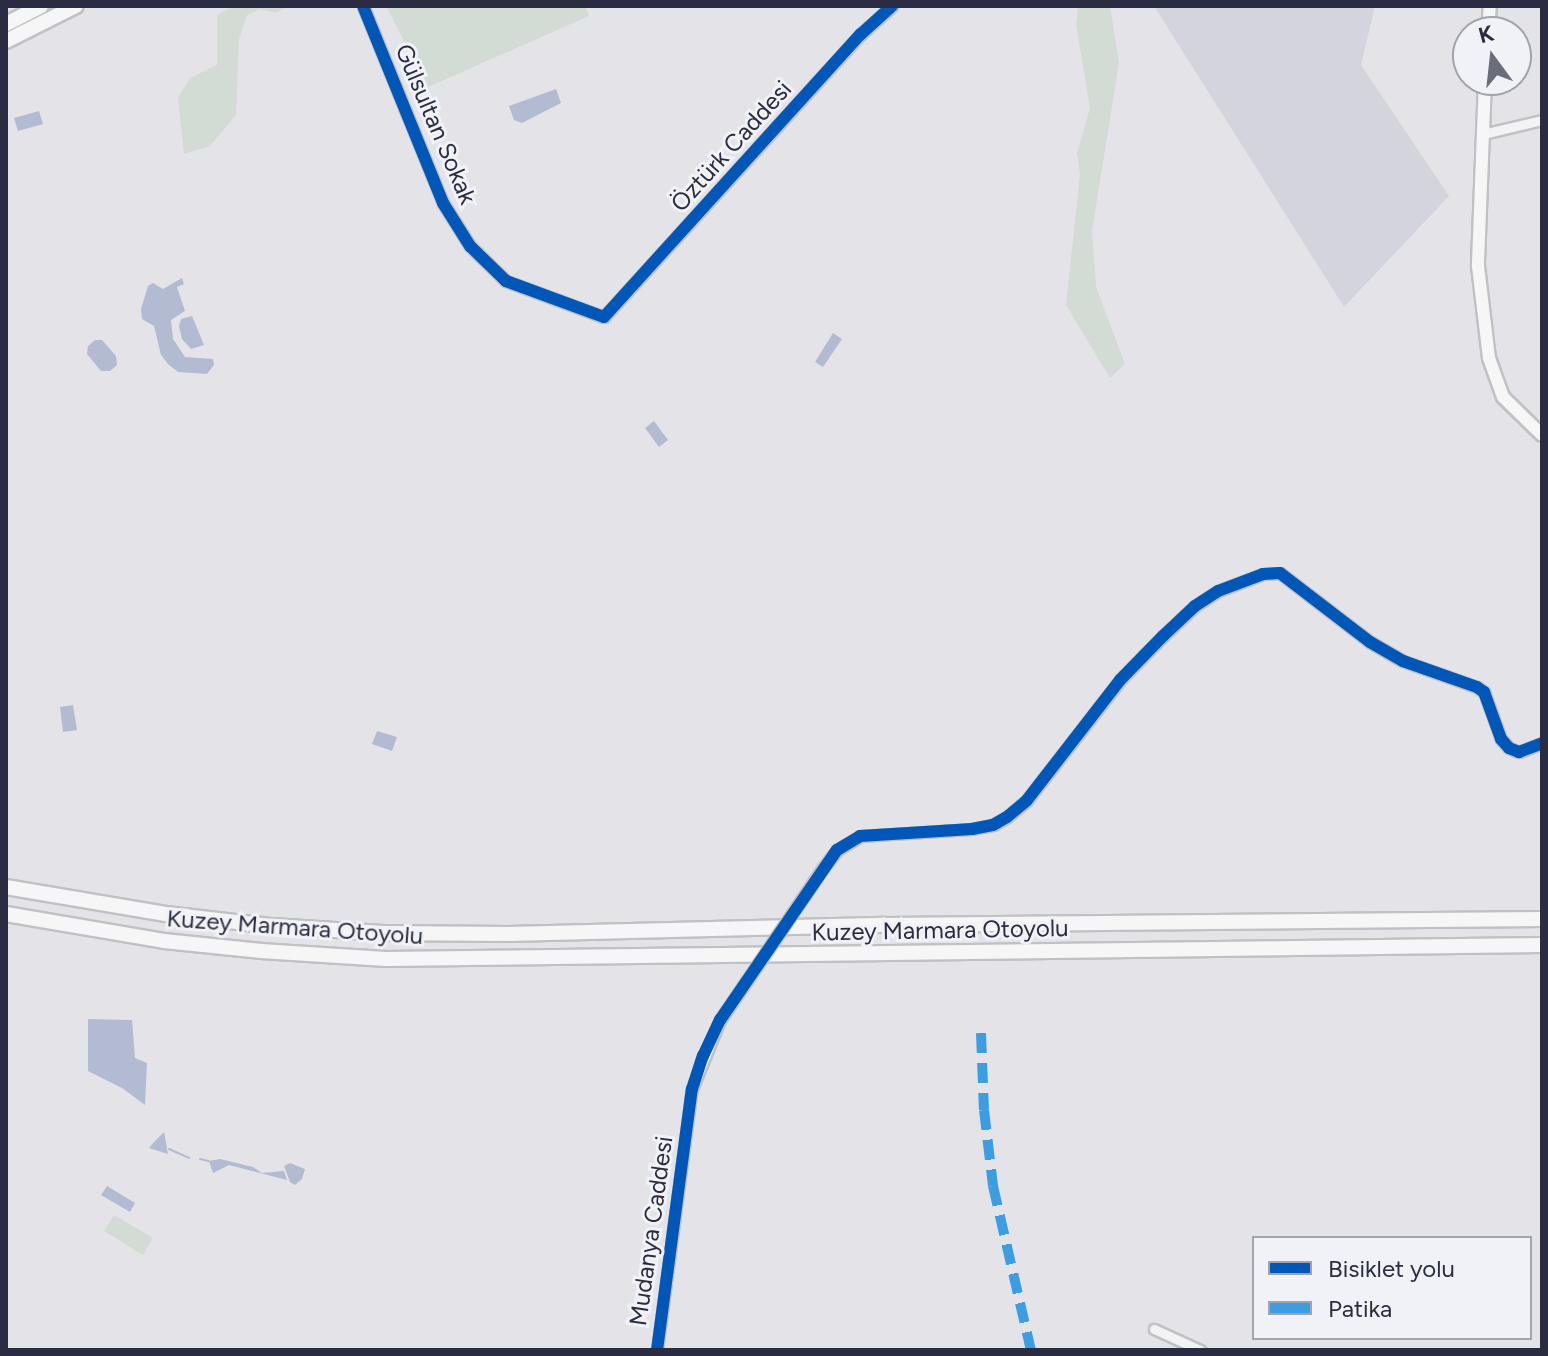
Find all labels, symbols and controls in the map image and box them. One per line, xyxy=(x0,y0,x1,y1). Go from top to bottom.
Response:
north arrow xyxy=(1452,16,1532,96)
text: K xyxy=(1476,19,1497,49)
street label: Gülsultan Sokak xyxy=(389,40,483,208)
street label: Öztürk Caddesi xyxy=(665,75,797,217)
street label: Kuzey Marmara Otoyolu xyxy=(166,904,424,950)
street label: Kuzey Marmara Otoyolu xyxy=(811,913,1069,947)
street label: Mudanya Caddesi xyxy=(623,1134,679,1328)
legend xyxy=(1252,1236,1532,1340)
text: Bisiklet yolu xyxy=(1328,1254,1455,1283)
text: Patika xyxy=(1328,1294,1392,1323)

